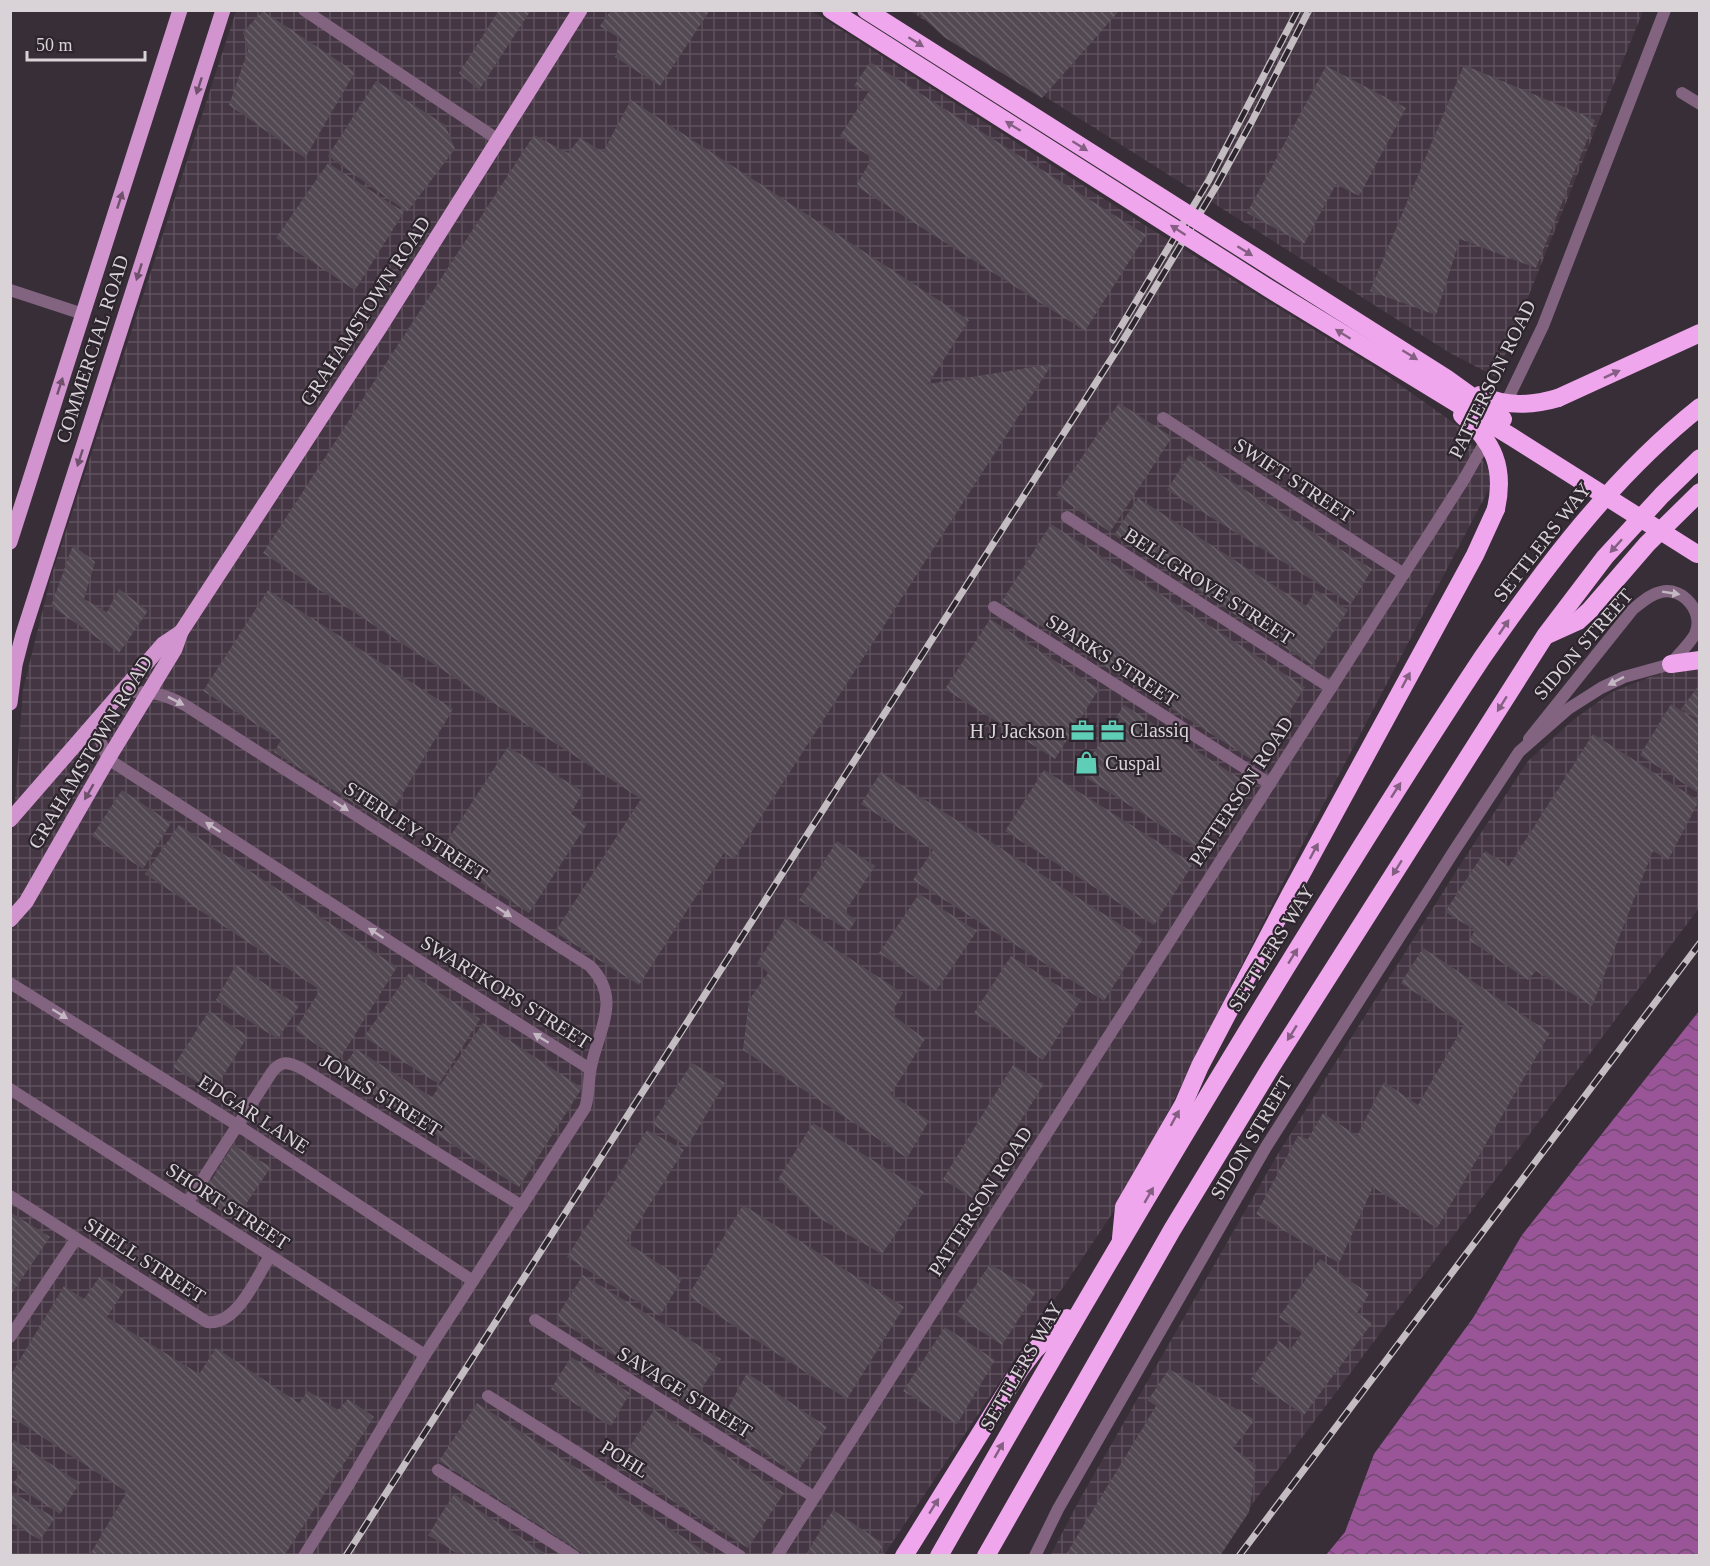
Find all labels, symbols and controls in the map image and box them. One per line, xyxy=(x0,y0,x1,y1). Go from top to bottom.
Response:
scale bar xyxy=(27,24,146,62)
text: 50 m xyxy=(36,35,73,55)
one-way arrow xyxy=(907,36,924,47)
one-way arrow xyxy=(193,77,203,95)
one-way arrow xyxy=(1005,120,1021,131)
one-way arrow xyxy=(1072,141,1088,152)
one-way arrow xyxy=(116,191,125,209)
street label: GRAHAMSTOWN ROAD xyxy=(296,212,434,410)
one-way arrow xyxy=(1169,225,1186,236)
one-way arrow xyxy=(1237,245,1253,256)
street label: COMMERCIAL ROAD xyxy=(51,252,133,446)
one-way arrow xyxy=(133,263,143,281)
street label: PATTERSON ROAD xyxy=(1444,296,1540,462)
one-way arrow xyxy=(1334,329,1351,340)
one-way arrow xyxy=(1402,349,1418,360)
one-way arrow xyxy=(1603,369,1620,378)
one-way arrow xyxy=(56,377,66,395)
street label: SWIFT STREET xyxy=(1230,433,1358,527)
one-way arrow xyxy=(75,449,84,467)
street label: SETTLERS WAY xyxy=(1489,478,1595,606)
street label: BELLGROVE STREET xyxy=(1120,523,1298,649)
one-way arrow xyxy=(1610,538,1623,553)
street label: SIDON STREET xyxy=(1529,584,1637,704)
one-way arrow xyxy=(1662,588,1681,597)
street label: SPARKS STREET xyxy=(1042,609,1182,711)
one-way arrow xyxy=(1498,619,1509,636)
street label: GRAHAMSTOWN ROAD xyxy=(24,651,156,853)
one-way arrow xyxy=(1401,671,1411,688)
one-way arrow xyxy=(1607,676,1624,686)
one-way arrow xyxy=(168,696,185,706)
one-way arrow xyxy=(1497,696,1508,712)
street label: PATTERSON ROAD xyxy=(1185,712,1297,870)
office icon: Classiq xyxy=(1099,717,1125,743)
office icon: H J Jackson xyxy=(1070,718,1096,744)
place label: Classiq xyxy=(1130,719,1189,742)
place label: H J Jackson xyxy=(969,720,1065,742)
shop icon: Cuspal xyxy=(1074,750,1100,776)
place label: Cuspal xyxy=(1105,752,1161,775)
street label: STERLEY STREET xyxy=(341,777,491,885)
one-way arrow xyxy=(1391,782,1402,799)
one-way arrow xyxy=(84,784,94,801)
one-way arrow xyxy=(332,800,348,812)
one-way arrow xyxy=(205,822,221,833)
one-way arrow xyxy=(1309,843,1319,860)
one-way arrow xyxy=(1392,860,1403,877)
street label: SETTLERS WAY xyxy=(1223,881,1319,1015)
one-way arrow xyxy=(496,906,513,917)
one-way arrow xyxy=(368,928,384,939)
street label: SWARTKOPS STREET xyxy=(417,931,595,1053)
one-way arrow xyxy=(1287,947,1298,964)
one-way arrow xyxy=(52,1009,68,1020)
one-way arrow xyxy=(1287,1025,1298,1041)
one-way arrow xyxy=(533,1032,549,1043)
street label: JONES STREET xyxy=(317,1049,445,1141)
street label: EDGAR LANE xyxy=(195,1070,313,1158)
street label: SIDON STREET xyxy=(1206,1073,1296,1203)
one-way arrow xyxy=(1170,1109,1180,1126)
street label: PATTERSON ROAD xyxy=(924,1122,1036,1280)
street label: SHORT STREET xyxy=(162,1158,294,1254)
one-way arrow xyxy=(1144,1187,1155,1203)
street label: SHELL STREET xyxy=(80,1213,210,1307)
street label: SETTLERS WAY xyxy=(975,1298,1067,1434)
street label: SAVAGE STREET xyxy=(614,1342,756,1442)
street label: POHL xyxy=(597,1436,653,1482)
one-way arrow xyxy=(994,1441,1004,1458)
one-way arrow xyxy=(929,1497,940,1514)

